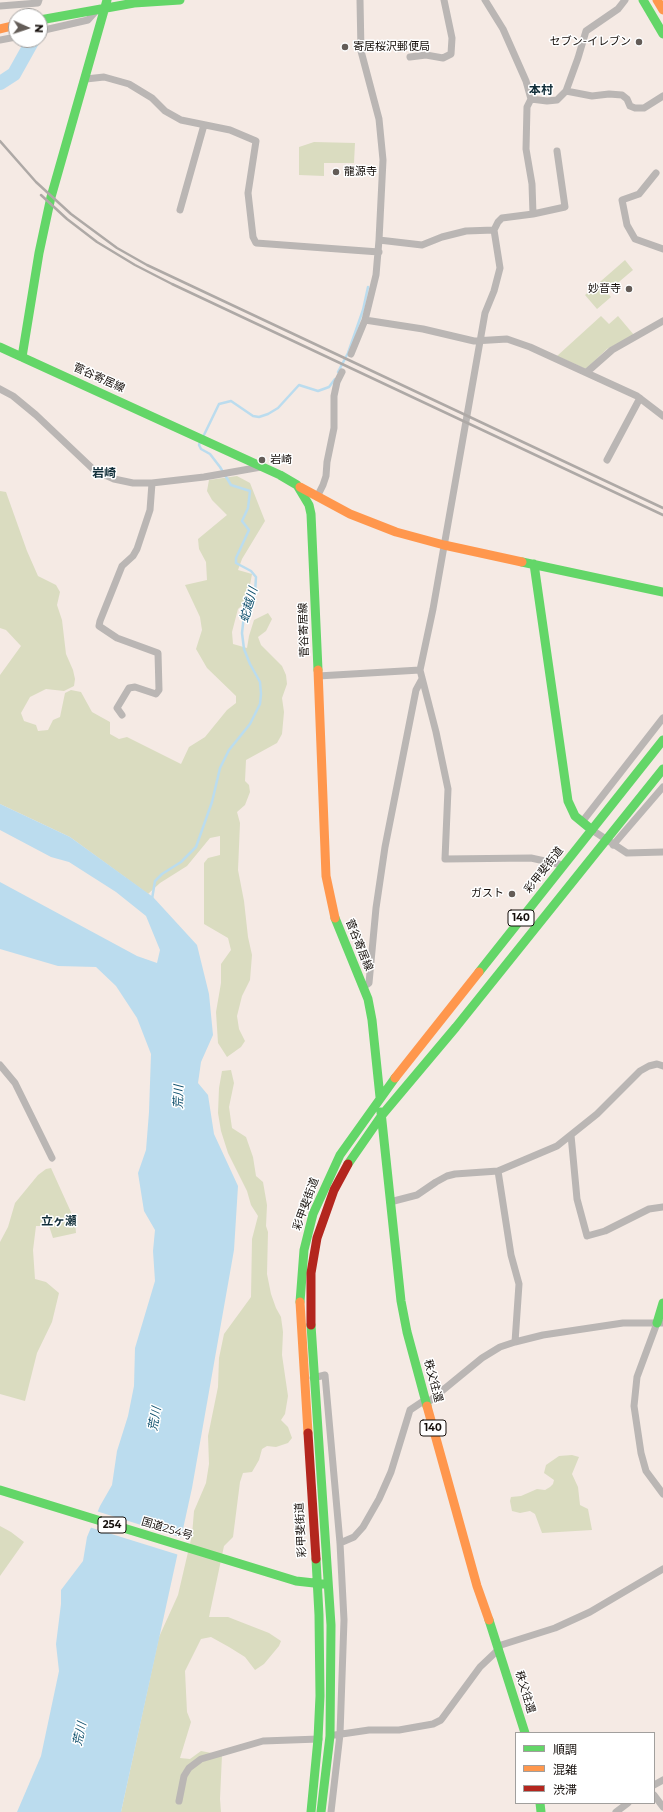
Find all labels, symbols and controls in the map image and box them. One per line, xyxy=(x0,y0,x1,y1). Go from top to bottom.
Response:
north arrow xyxy=(8,8,48,48)
text: N xyxy=(32,24,46,33)
place label: セブン-イレブン xyxy=(550,35,631,49)
marker: セブン-イレブン xyxy=(634,37,644,47)
place label: 寄居桜沢郵便局 xyxy=(353,40,430,54)
marker: 寄居桜沢郵便局 xyxy=(340,42,350,52)
district label: 本村 xyxy=(529,83,553,97)
place label: 龍源寺 xyxy=(344,165,377,179)
marker: 龍源寺 xyxy=(331,167,341,177)
place label: 妙音寺 xyxy=(588,282,621,296)
marker: 妙音寺 xyxy=(624,284,634,294)
street label: 菅谷寄居線 xyxy=(71,361,127,395)
place label: 岩崎 xyxy=(270,453,292,467)
marker: 岩崎 xyxy=(257,455,267,465)
district label: 岩崎 xyxy=(92,466,116,480)
water label: 蛇越川 xyxy=(237,586,261,624)
street label: 菅谷寄居線 xyxy=(296,602,312,658)
street label: 彩甲斐街道 xyxy=(522,844,566,896)
place label: ガスト xyxy=(471,887,504,901)
marker: ガスト xyxy=(507,889,517,899)
road number: 140 xyxy=(508,910,534,926)
street label: 菅谷寄居線 xyxy=(343,917,375,973)
water label: 荒川 xyxy=(172,1085,186,1109)
street label: 彩甲斐街道 xyxy=(290,1176,322,1232)
district label: 立ヶ瀬 xyxy=(41,1214,77,1228)
street label: 秩父往還 xyxy=(421,1358,445,1404)
water label: 荒川 xyxy=(146,1406,164,1432)
road number: 140 xyxy=(420,1420,446,1436)
street label: 彩甲斐街道 xyxy=(293,1502,309,1558)
street label: 国道254号 xyxy=(140,1515,194,1543)
road number: 254 xyxy=(98,1517,126,1533)
street label: 秩父往還 xyxy=(512,1669,538,1715)
water label: 荒川 xyxy=(70,1721,90,1747)
legend xyxy=(515,1732,655,1804)
text: 順調 xyxy=(553,1742,577,1757)
text: 混雑 xyxy=(553,1762,577,1777)
text: 渋滞 xyxy=(553,1782,577,1797)

